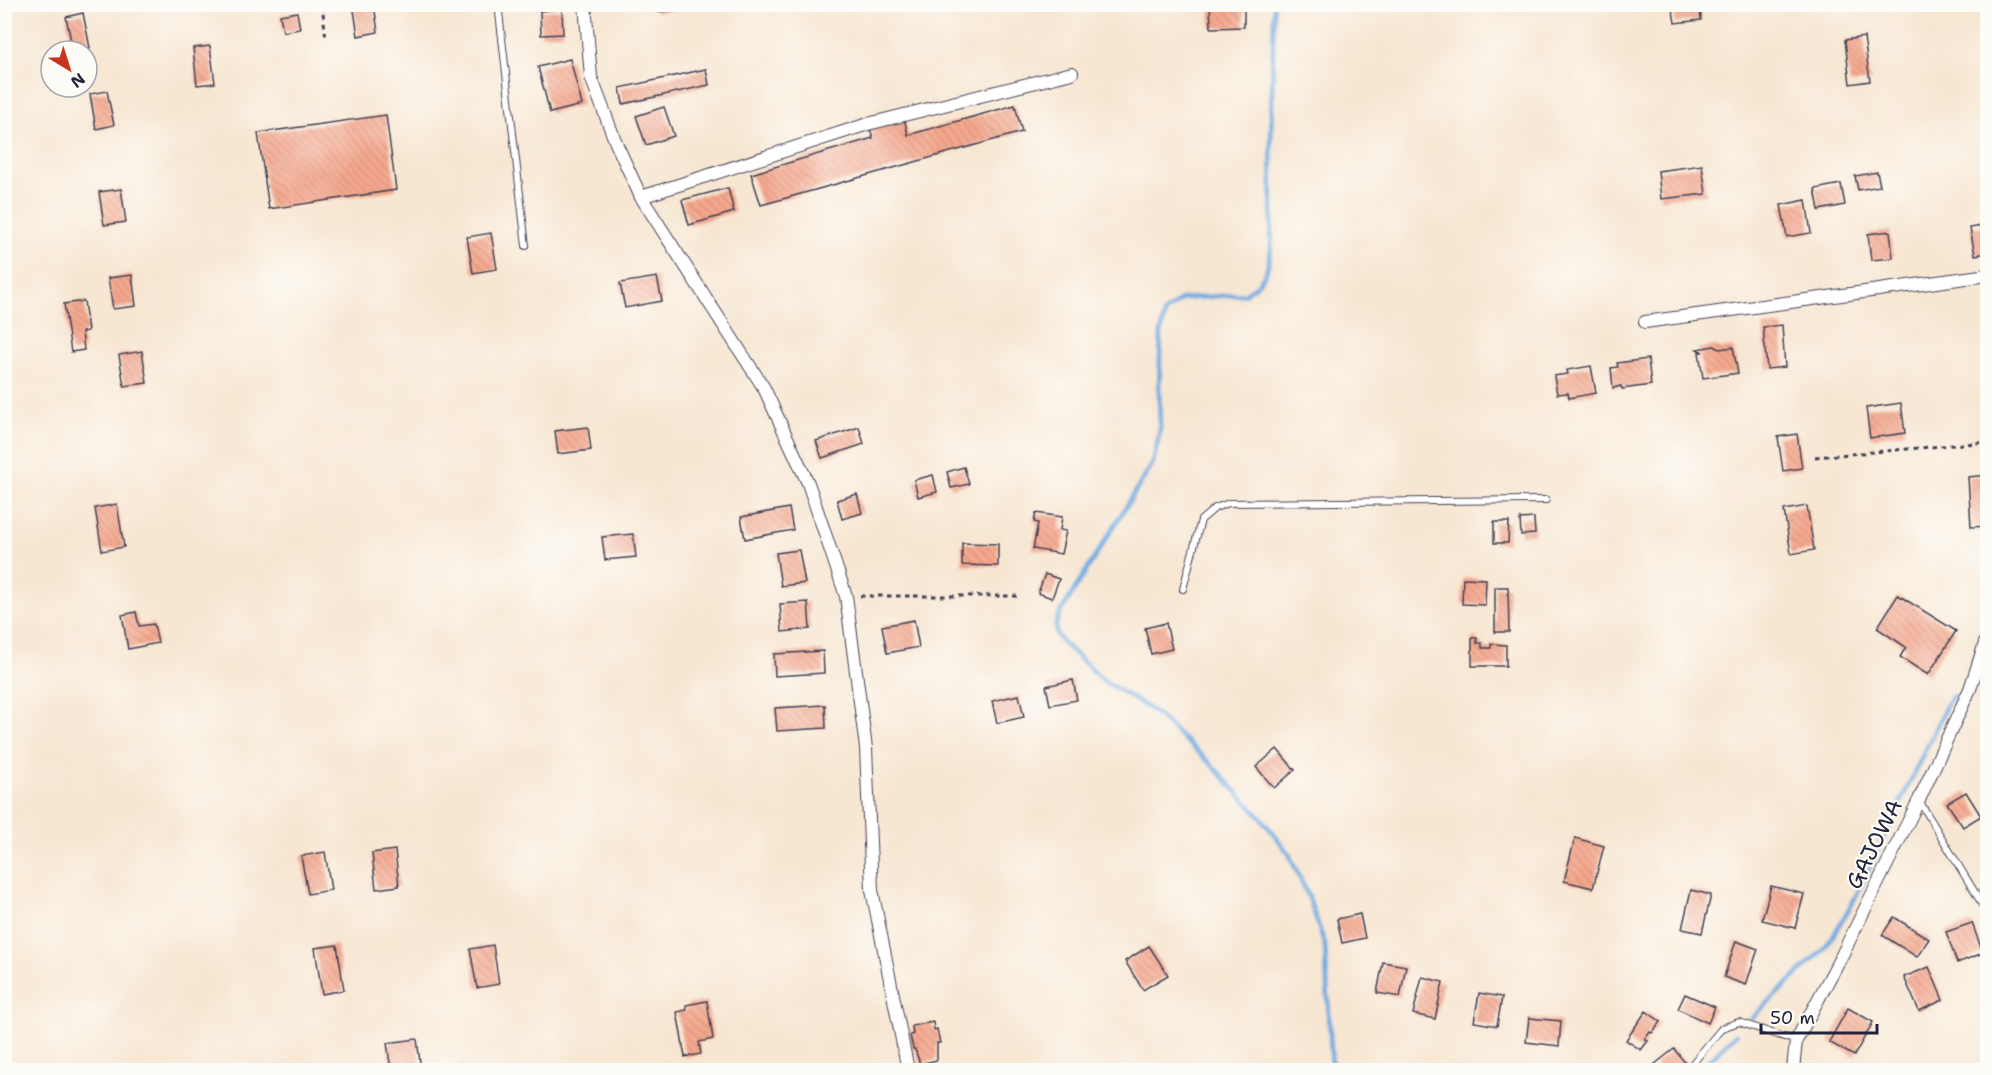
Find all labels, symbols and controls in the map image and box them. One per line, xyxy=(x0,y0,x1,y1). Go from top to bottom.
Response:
north arrow xyxy=(39,39,99,99)
text: N xyxy=(66,68,89,93)
street label: GAJOWA xyxy=(1839,794,1909,894)
scale bar xyxy=(1761,997,1876,1035)
text: 50 m xyxy=(1770,1006,1815,1030)

